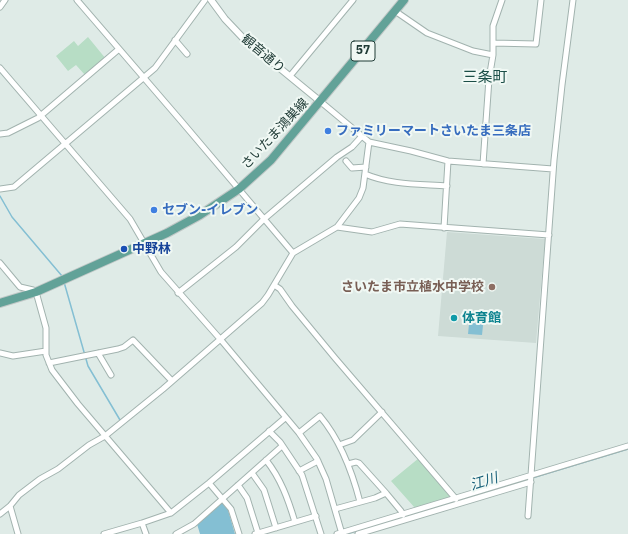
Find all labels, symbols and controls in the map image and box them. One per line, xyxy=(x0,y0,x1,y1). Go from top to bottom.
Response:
street label: 観音通り xyxy=(238,31,288,77)
road number: 57 xyxy=(351,41,375,61)
district label: 三条町 xyxy=(463,69,507,87)
street label: さいたま鴻巣線 xyxy=(238,95,312,173)
place label: ファミリーマートさいたま三条店 xyxy=(336,123,531,139)
marker: ファミリーマートさいたま三条店 xyxy=(323,126,333,136)
place label: セブン-イレブン xyxy=(162,202,258,218)
marker: セブン-イレブン xyxy=(149,205,159,215)
place label: 中野林 xyxy=(132,241,171,257)
marker: 中野林 xyxy=(119,244,129,254)
place label: さいたま市立植水中学校 xyxy=(341,279,484,295)
marker: さいたま市立植水中学校 xyxy=(487,282,497,292)
place label: 体育館 xyxy=(462,310,501,326)
marker: 体育館 xyxy=(449,313,459,323)
water label: 江川 xyxy=(468,470,500,494)

